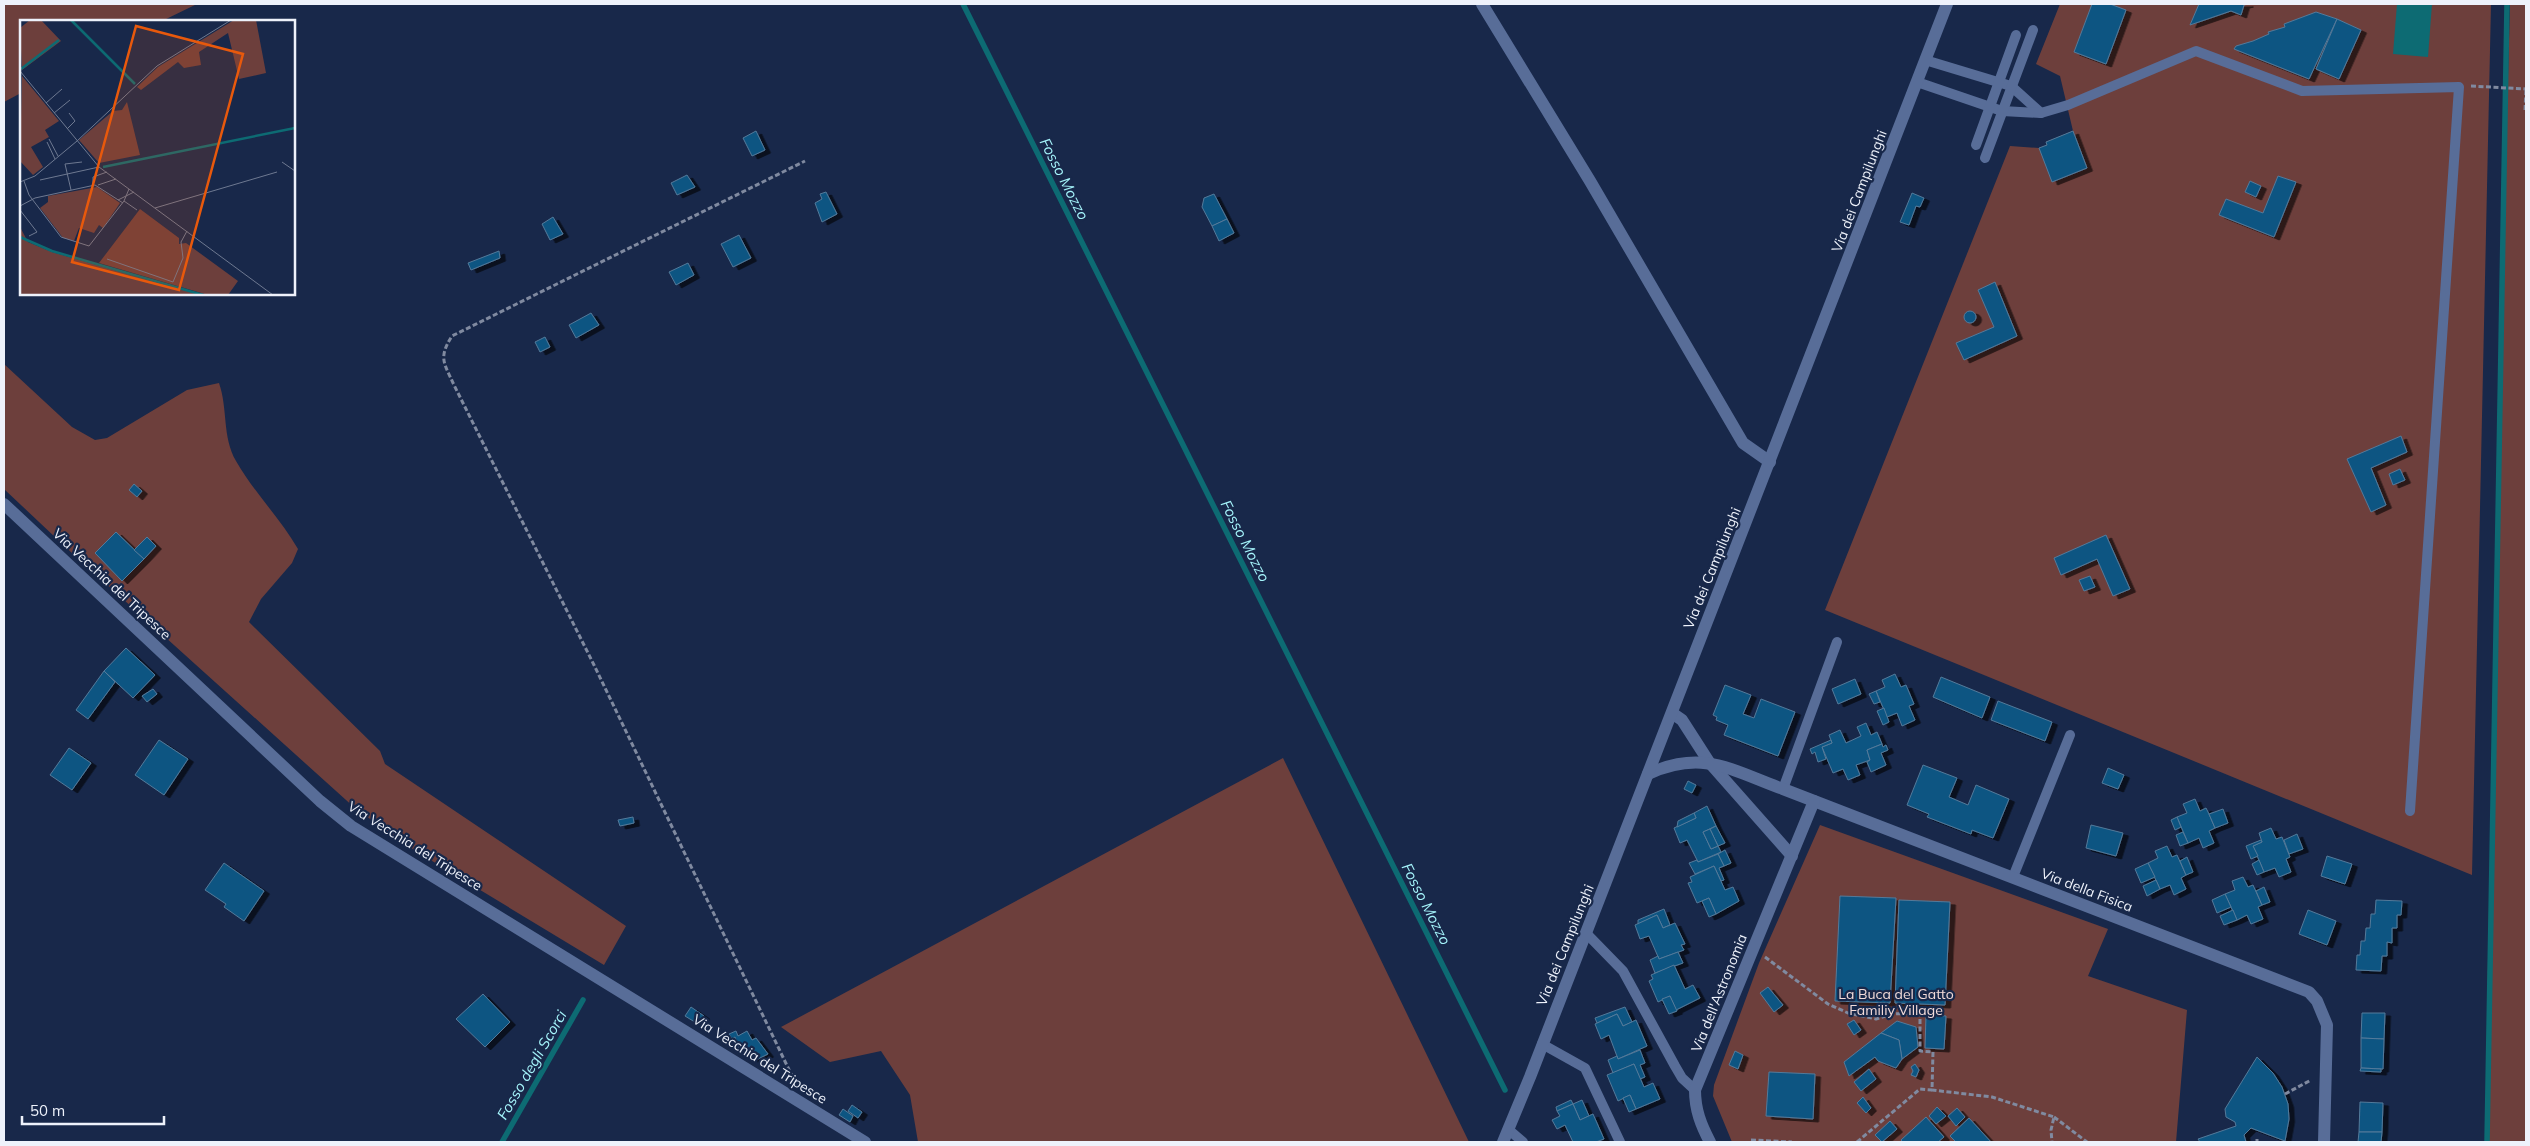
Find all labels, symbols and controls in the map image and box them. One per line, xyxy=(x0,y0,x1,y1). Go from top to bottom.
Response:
inset map xyxy=(20,20,295,295)
street label: Via dei Campilunghi xyxy=(1827,127,1891,255)
water label: Fosso Mozzo xyxy=(1036,135,1093,223)
water label: Fosso Mozzo xyxy=(1217,497,1274,585)
street label: Via dei Campilunghi xyxy=(1679,505,1745,631)
street label: Via Vecchia del Tripesce xyxy=(49,524,175,644)
street label: Via Vecchia del Tripesce xyxy=(344,797,486,895)
water label: Fosso Mozzo xyxy=(1398,860,1455,948)
street label: Via della Fisica xyxy=(2039,864,2135,916)
street label: Via dei Campilunghi xyxy=(1532,882,1598,1008)
street label: Via dell'Astronomia xyxy=(1687,931,1751,1055)
park label: La Buca del Gatto Familiy Village xyxy=(1838,985,1954,1019)
water label: Fosso degli Scorci xyxy=(493,1006,571,1123)
street label: Via Vecchia del Tripesce xyxy=(689,1010,831,1108)
scale bar xyxy=(22,1094,165,1126)
text: 50 m xyxy=(30,1101,65,1120)

